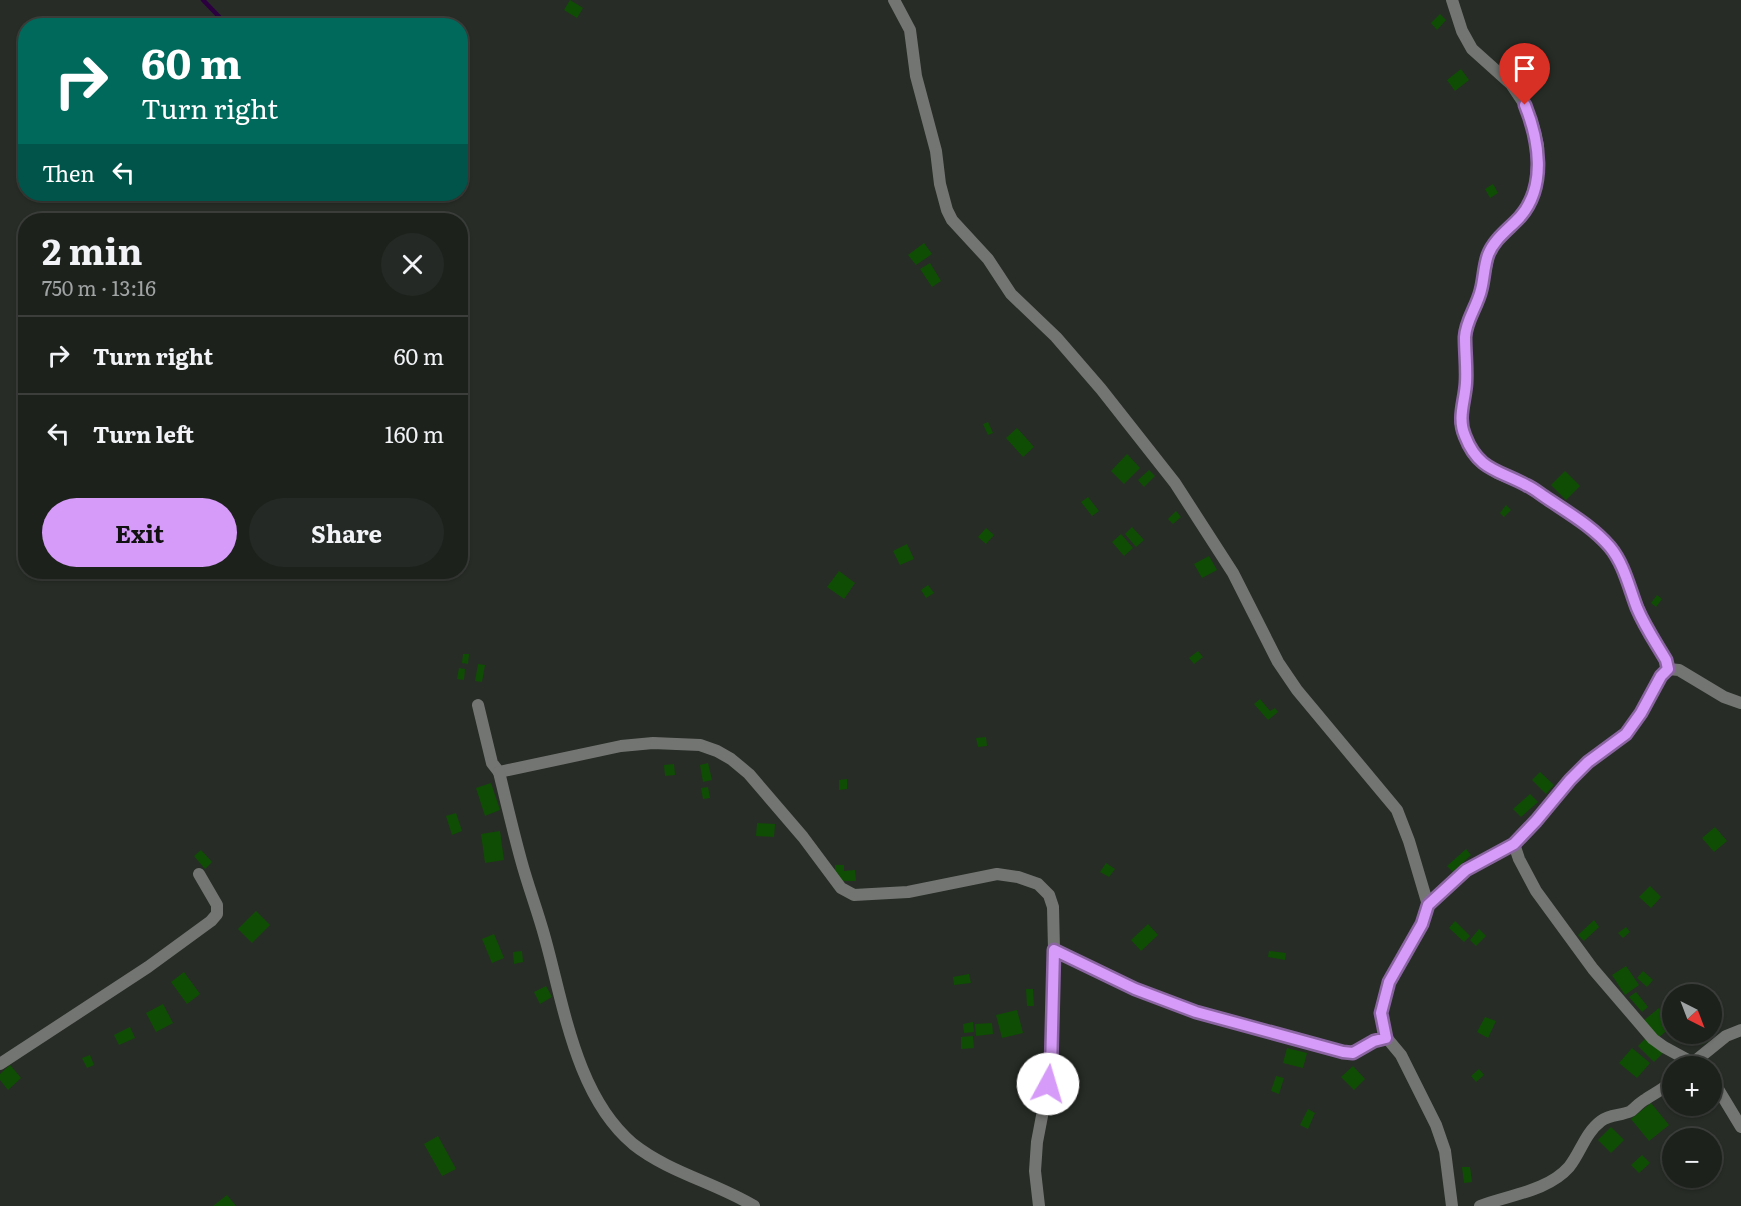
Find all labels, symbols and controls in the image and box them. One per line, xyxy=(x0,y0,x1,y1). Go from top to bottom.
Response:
text: 60 m xyxy=(141,30,242,92)
icon: right xyxy=(42,42,120,120)
pin xyxy=(1499,43,1550,105)
icon: arrive xyxy=(1508,52,1541,85)
text: Turn right xyxy=(141,87,278,127)
text: Then xyxy=(42,156,95,189)
icon: left xyxy=(107,156,140,189)
text: 2 min xyxy=(42,223,143,276)
button: close xyxy=(381,233,444,296)
text: 750 m · 13:16 xyxy=(42,272,156,302)
icon: right xyxy=(42,339,75,372)
text: Turn right xyxy=(93,339,213,372)
text: 60 m xyxy=(394,339,444,372)
icon: left xyxy=(42,417,75,450)
text: Turn left xyxy=(93,417,194,450)
text: 160 m xyxy=(385,417,444,450)
button: Exit xyxy=(42,498,237,567)
button: Share xyxy=(249,498,444,567)
north arrow xyxy=(1662,984,1722,1044)
map controls xyxy=(1662,984,1722,1188)
position arrow xyxy=(1016,1052,1080,1116)
button: + xyxy=(1662,1056,1722,1116)
button: − xyxy=(1662,1128,1722,1188)

